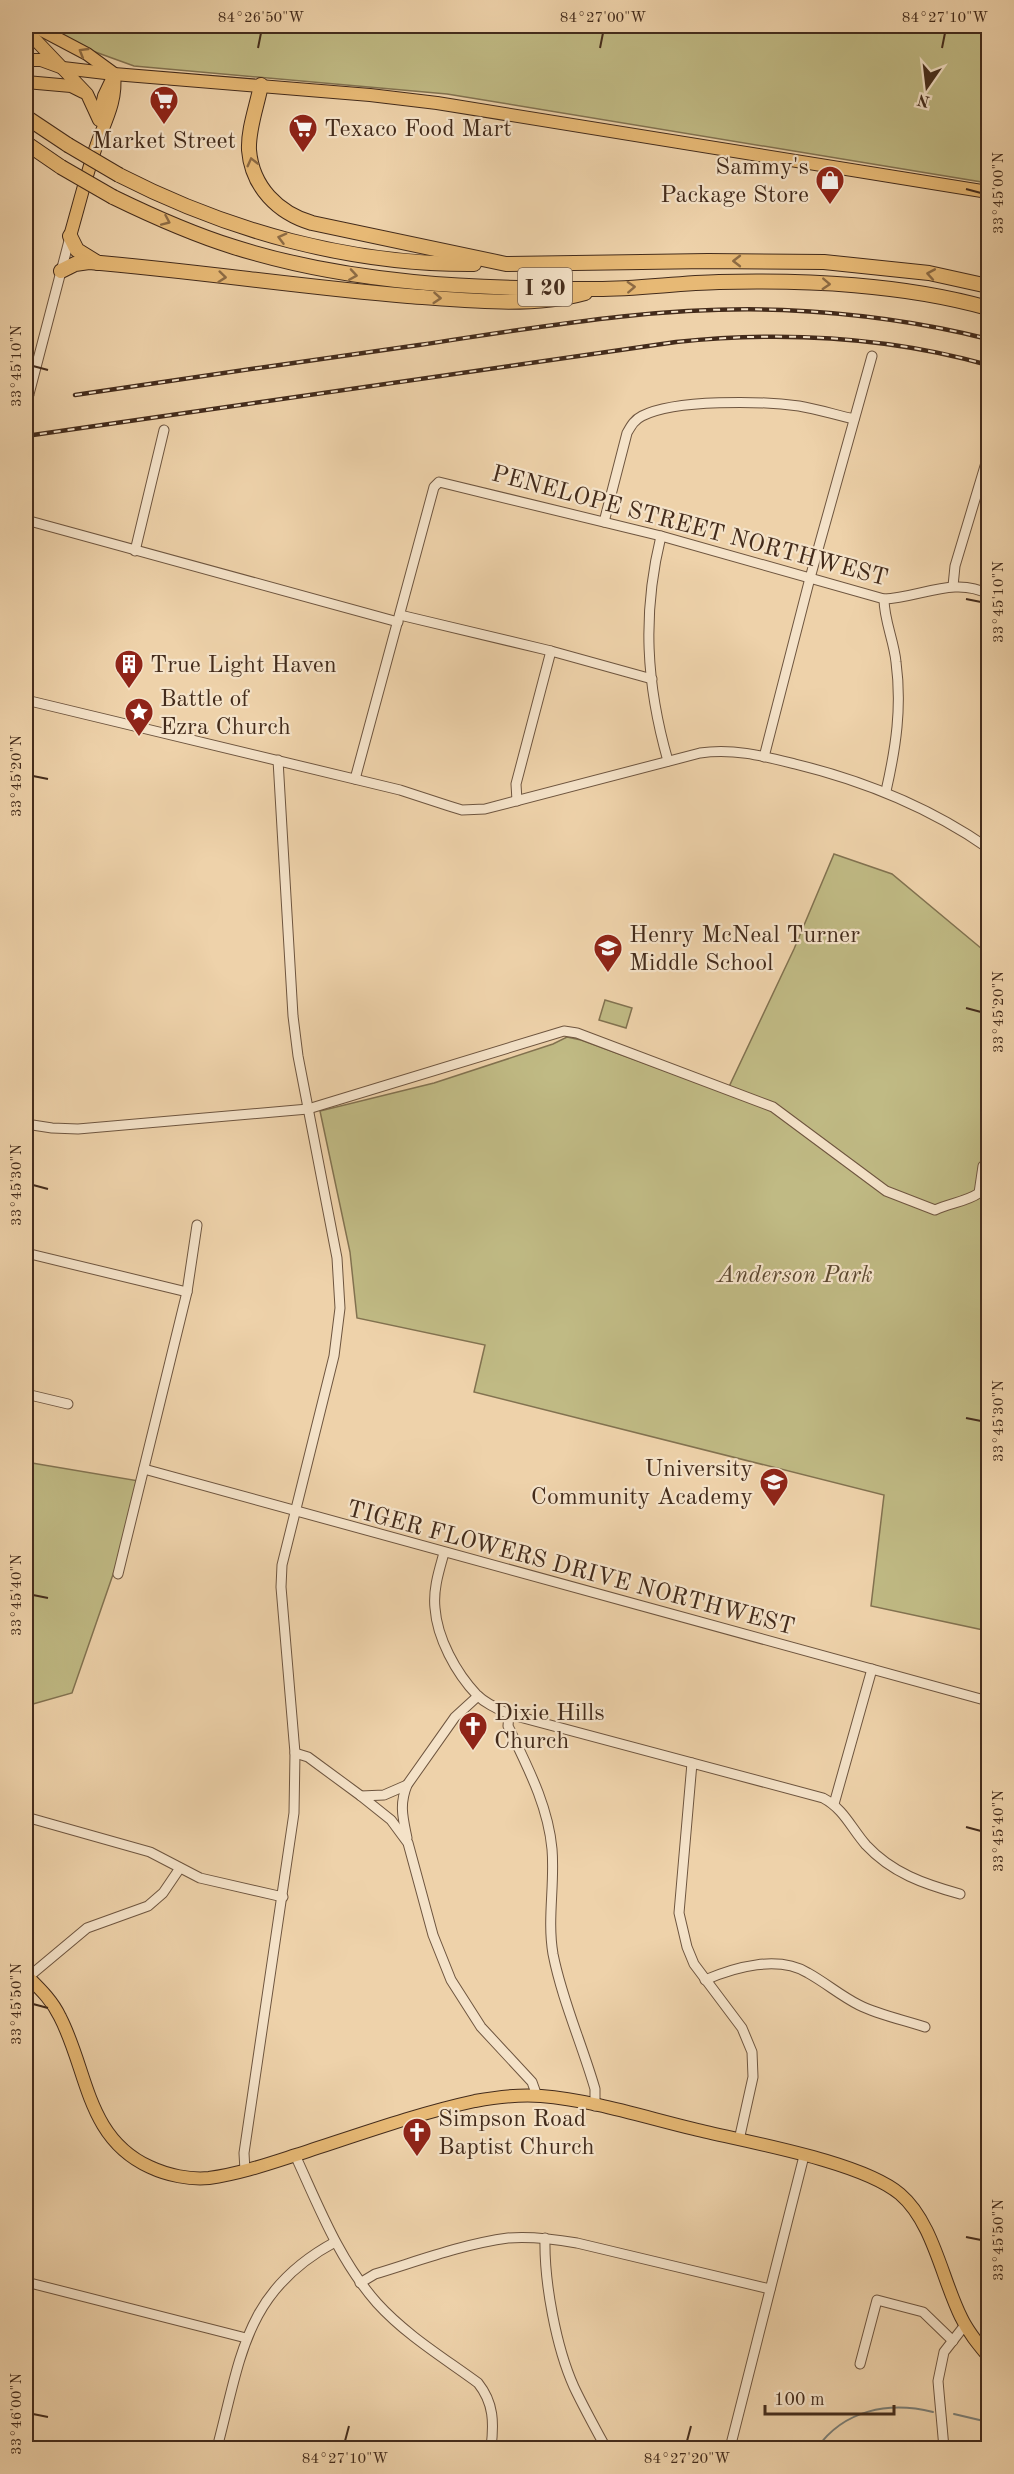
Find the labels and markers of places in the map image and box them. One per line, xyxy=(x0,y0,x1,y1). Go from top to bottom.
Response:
supermarket icon: Market Street xyxy=(148,84,180,126)
supermarket icon: Texaco Food Mart xyxy=(287,112,319,154)
place label: Texaco Food Mart xyxy=(324,118,512,142)
place label: Market Street xyxy=(92,130,236,154)
place label: Sammy's Package Store xyxy=(660,156,809,208)
shop icon: Sammy's Package Store xyxy=(814,164,846,206)
building icon: True Light Haven xyxy=(113,648,145,690)
place label: True Light Haven xyxy=(150,654,337,678)
place label: Battle of Ezra Church xyxy=(160,688,291,740)
place icon: Battle of Ezra Church xyxy=(123,696,155,738)
place label: Henry McNeal Turner Middle School xyxy=(629,924,860,976)
school or university icon: Henry McNeal Turner Middle School xyxy=(592,932,624,974)
place label: University Community Academy xyxy=(531,1458,753,1510)
school or university icon: University Community Academy xyxy=(758,1466,790,1508)
place label: Dixie Hills Church xyxy=(494,1702,605,1754)
church icon: Dixie Hills Church xyxy=(457,1710,489,1752)
place label: Simpson Road Baptist Church xyxy=(438,2108,595,2160)
church icon: Simpson Road Baptist Church xyxy=(401,2116,433,2158)

